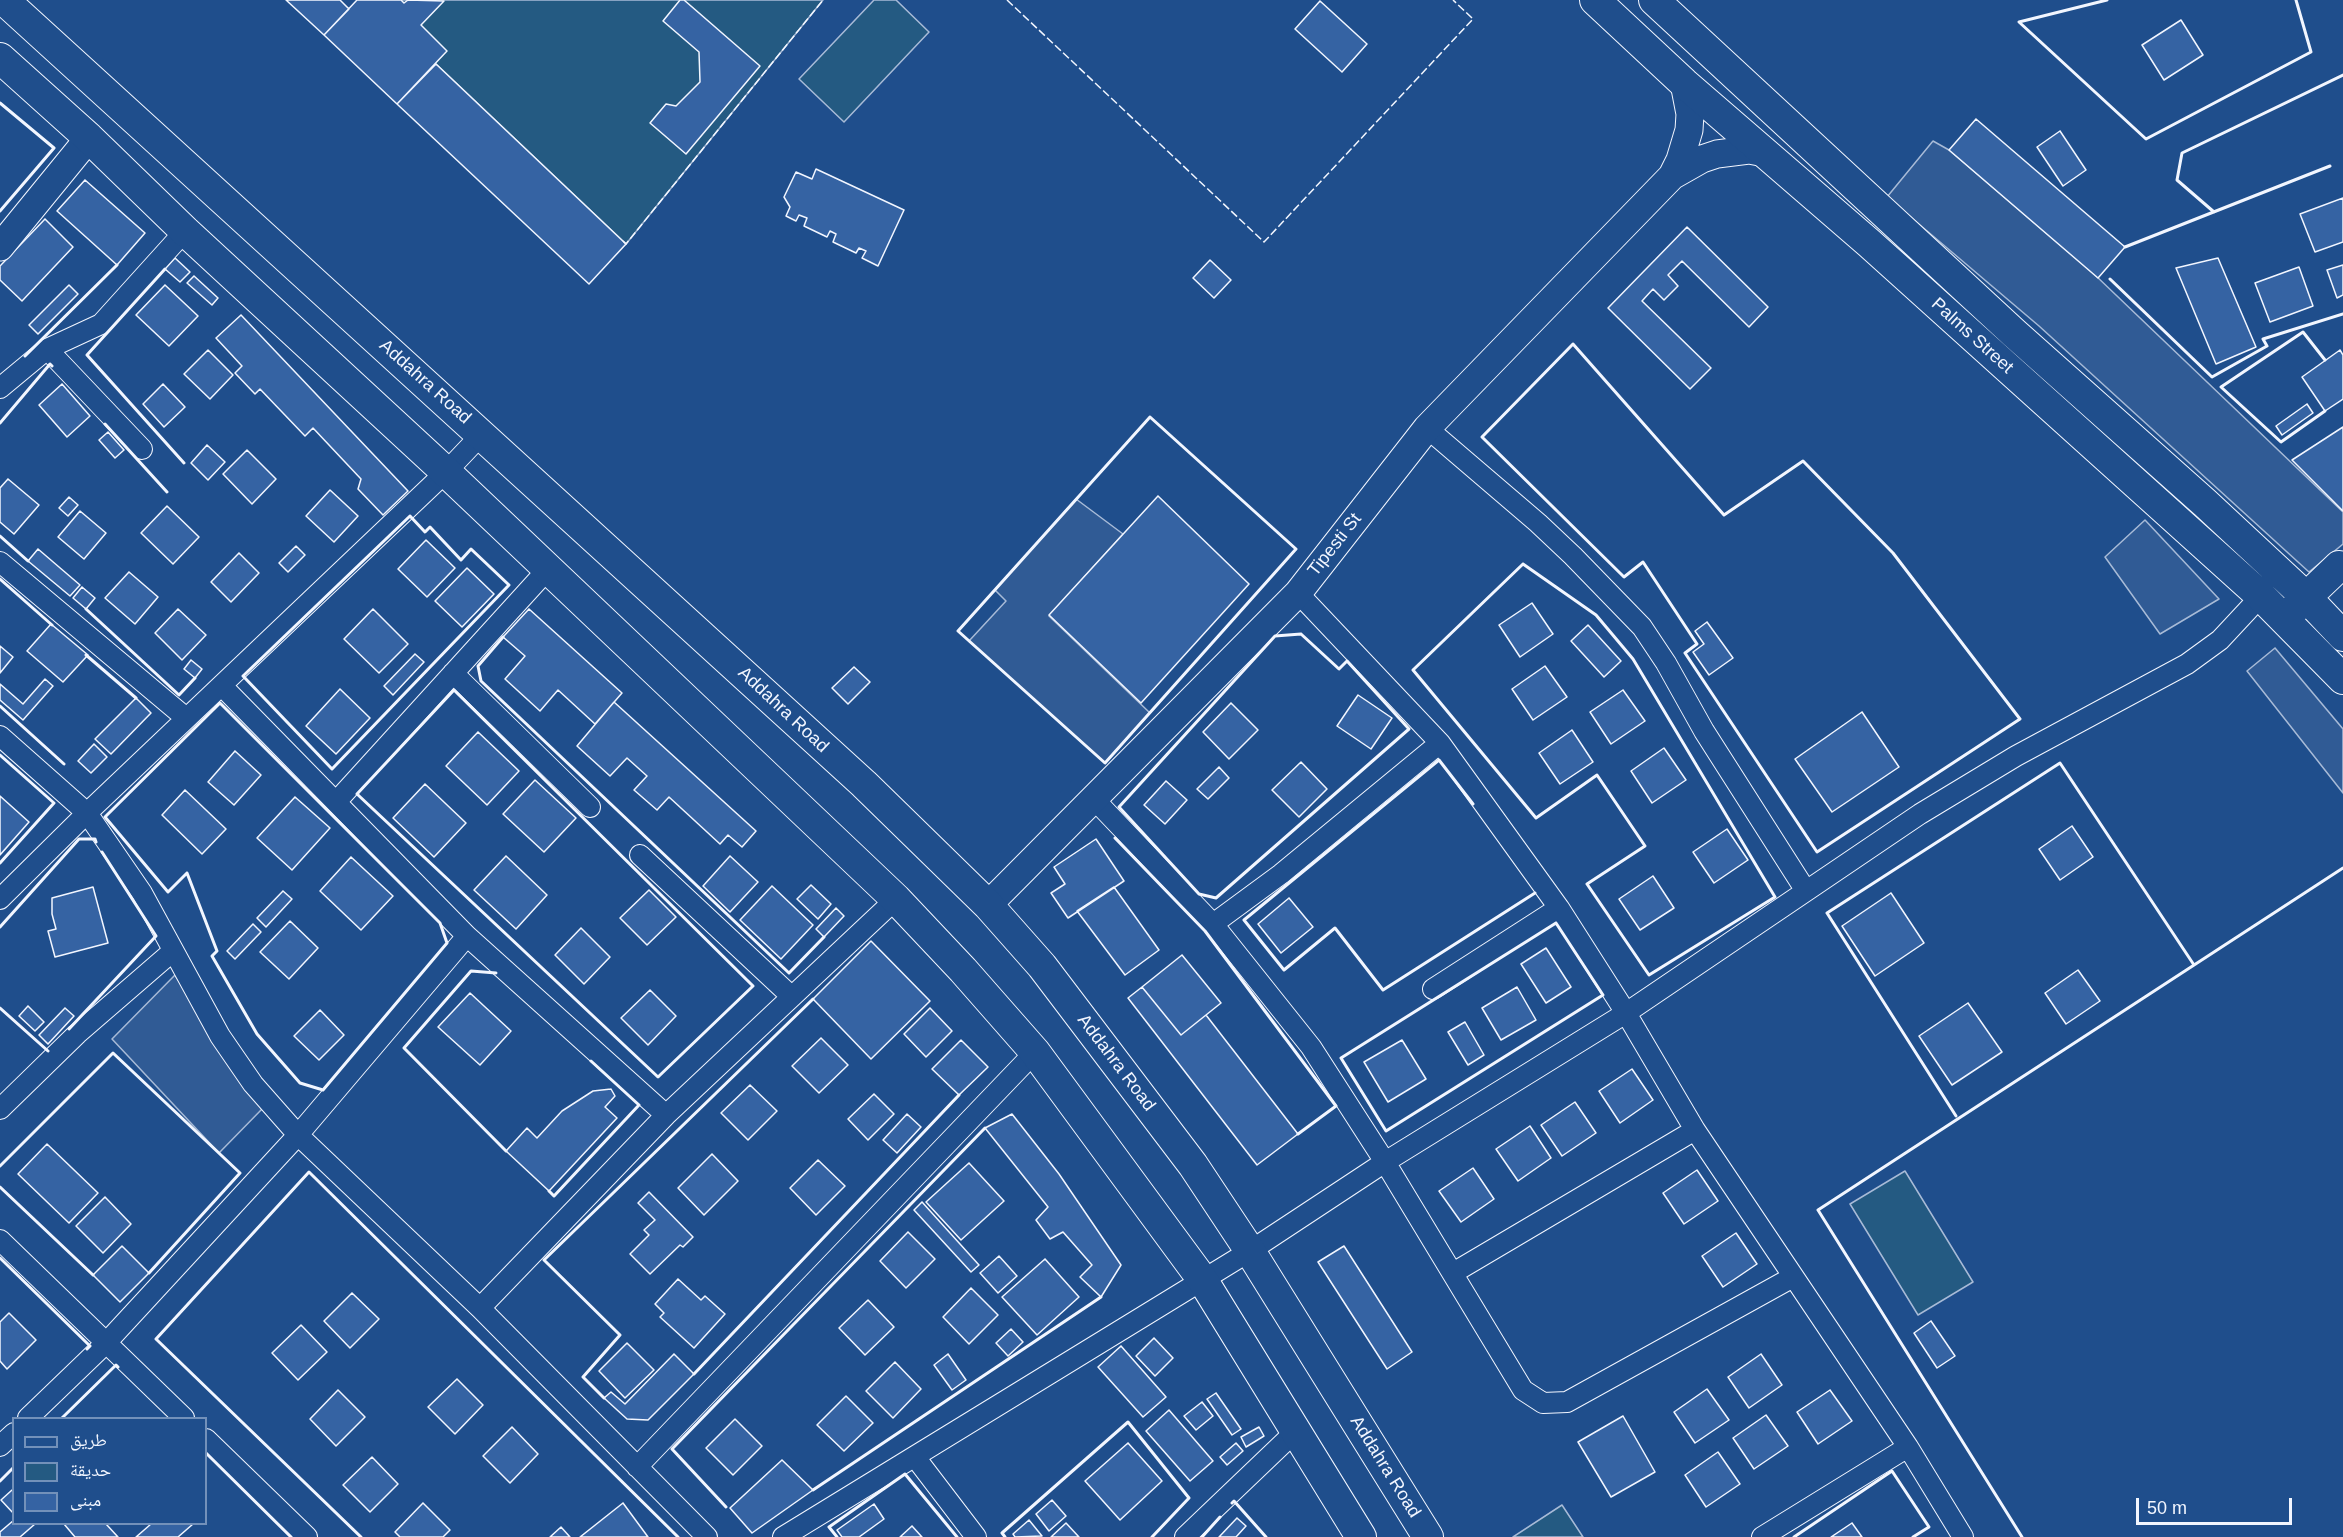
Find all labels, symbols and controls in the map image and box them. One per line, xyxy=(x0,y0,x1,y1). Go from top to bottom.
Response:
street label: Palms Street xyxy=(1926,294,2018,378)
street label: Addahra Road xyxy=(375,335,475,429)
street label: Tipesti St xyxy=(1304,509,1366,581)
street label: Addahra Road xyxy=(733,663,833,757)
street label: Addahra Road xyxy=(1072,1010,1160,1116)
street label: Addahra Road xyxy=(1345,1412,1425,1522)
legend xyxy=(12,1417,207,1525)
text: طريق xyxy=(70,1430,107,1450)
text: حديقة xyxy=(70,1460,111,1480)
scale bar xyxy=(2139,1486,2295,1524)
text: مبنى xyxy=(70,1490,101,1510)
text: 50 m xyxy=(2147,1498,2187,1518)

